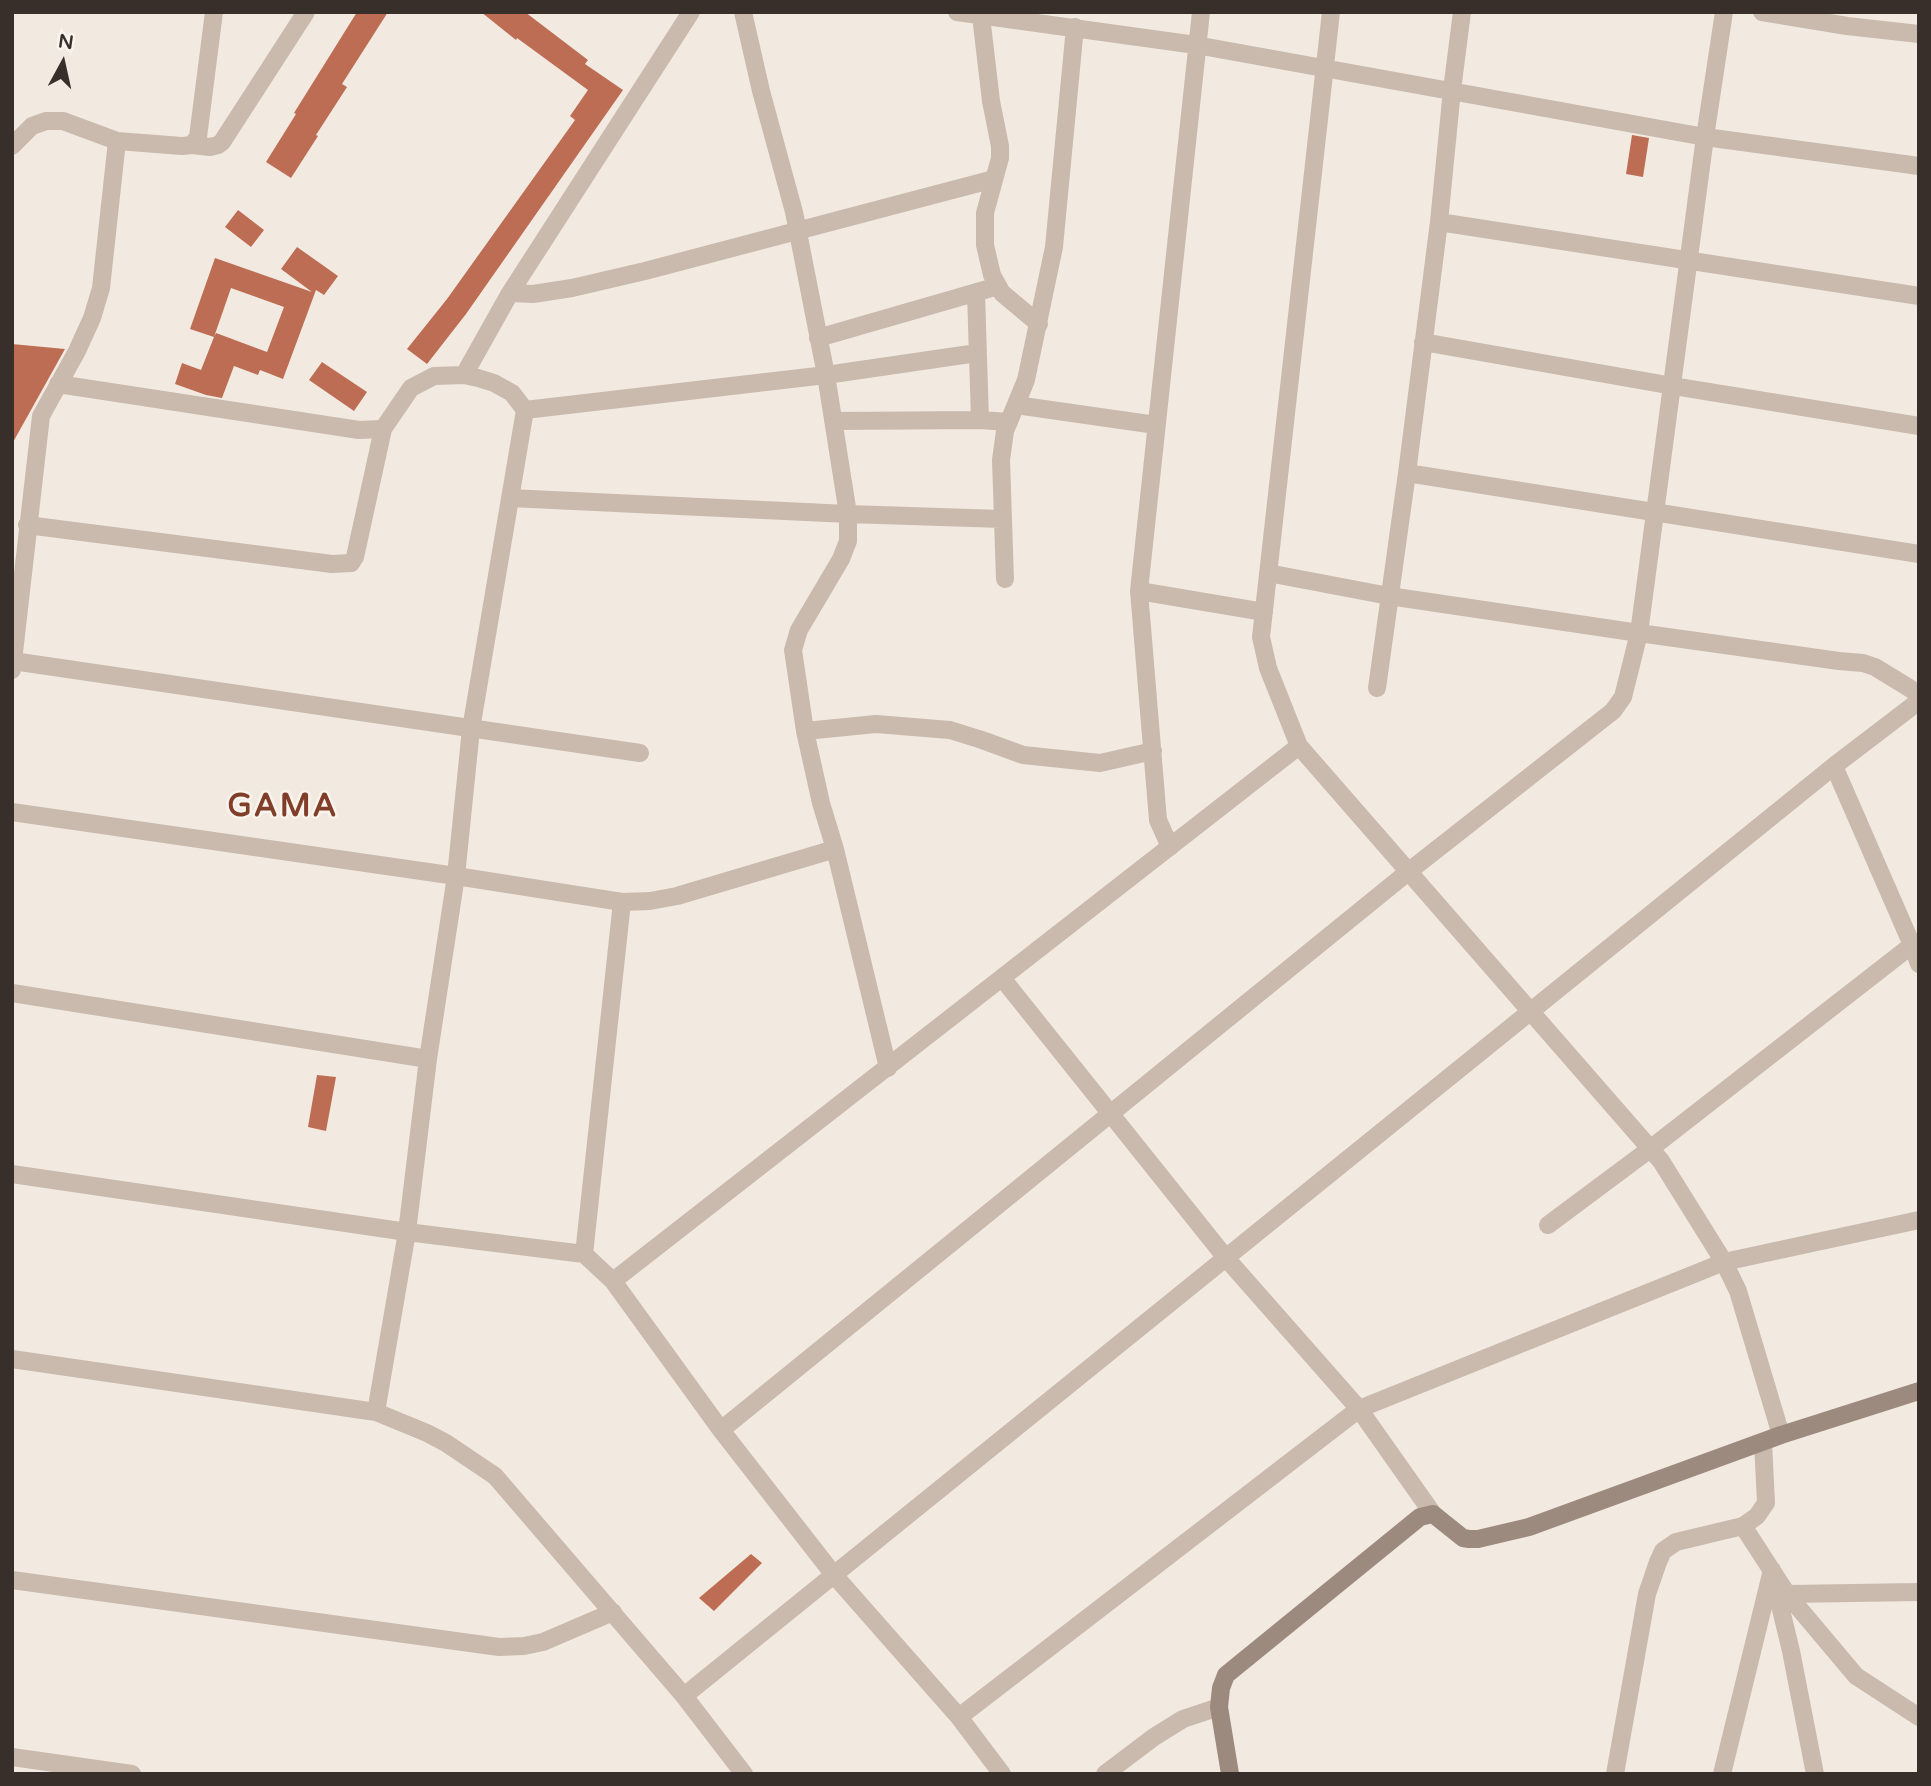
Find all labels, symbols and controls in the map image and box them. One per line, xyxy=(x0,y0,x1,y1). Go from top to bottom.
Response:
north arrow xyxy=(28,28,98,98)
text: N xyxy=(57,30,75,54)
district label: GAMA xyxy=(228,789,338,827)

